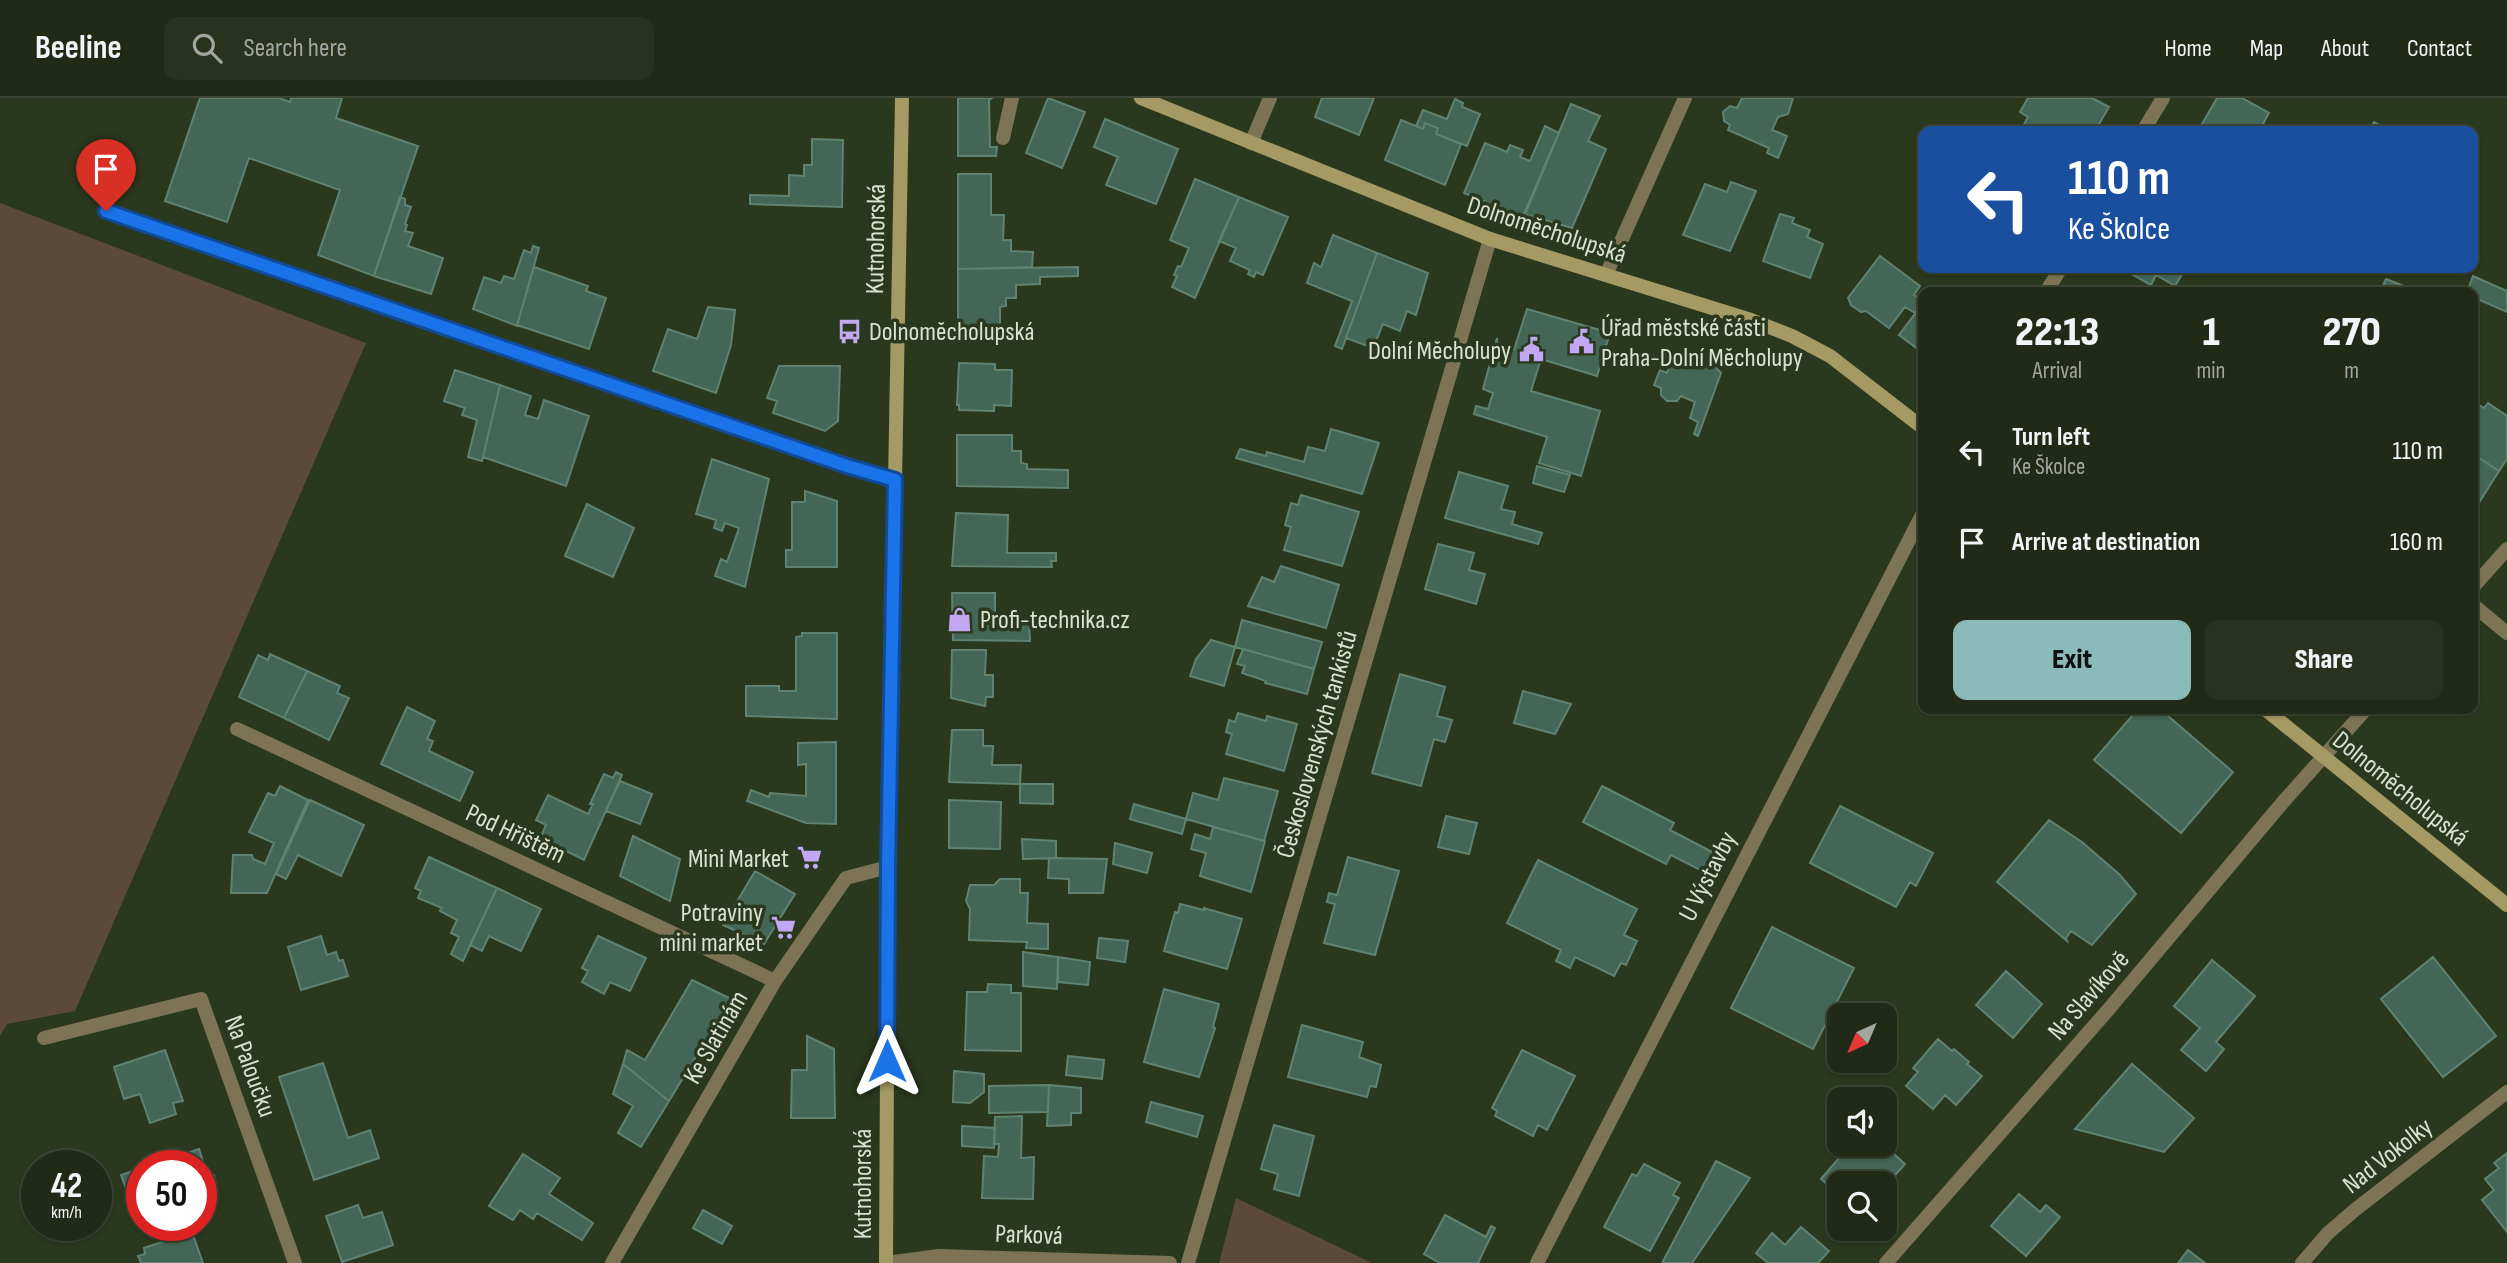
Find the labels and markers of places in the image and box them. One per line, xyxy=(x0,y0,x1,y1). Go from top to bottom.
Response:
pin xyxy=(76,139,136,211)
place label: Úřad městské části Praha-Dolní Měcholupy xyxy=(1601,313,1803,374)
bus stop icon: Dolnoměcholupská xyxy=(835,317,863,345)
place label: Dolnoměcholupská xyxy=(869,317,1035,348)
public building icon: Úřad městské části Praha-Dolní Měcholupy xyxy=(1567,328,1595,356)
place label: Dolní Měcholupy xyxy=(1368,336,1511,367)
public building icon: Dolní Měcholupy xyxy=(1517,336,1545,364)
shop icon: Profi-technika.cz xyxy=(946,605,974,633)
place label: Profi-technika.cz xyxy=(980,605,1130,636)
place label: Mini Market xyxy=(688,844,789,875)
supermarket icon: Mini Market xyxy=(795,844,823,872)
place label: Potraviny mini market xyxy=(659,898,763,959)
supermarket icon: Potraviny mini market xyxy=(769,913,797,941)

